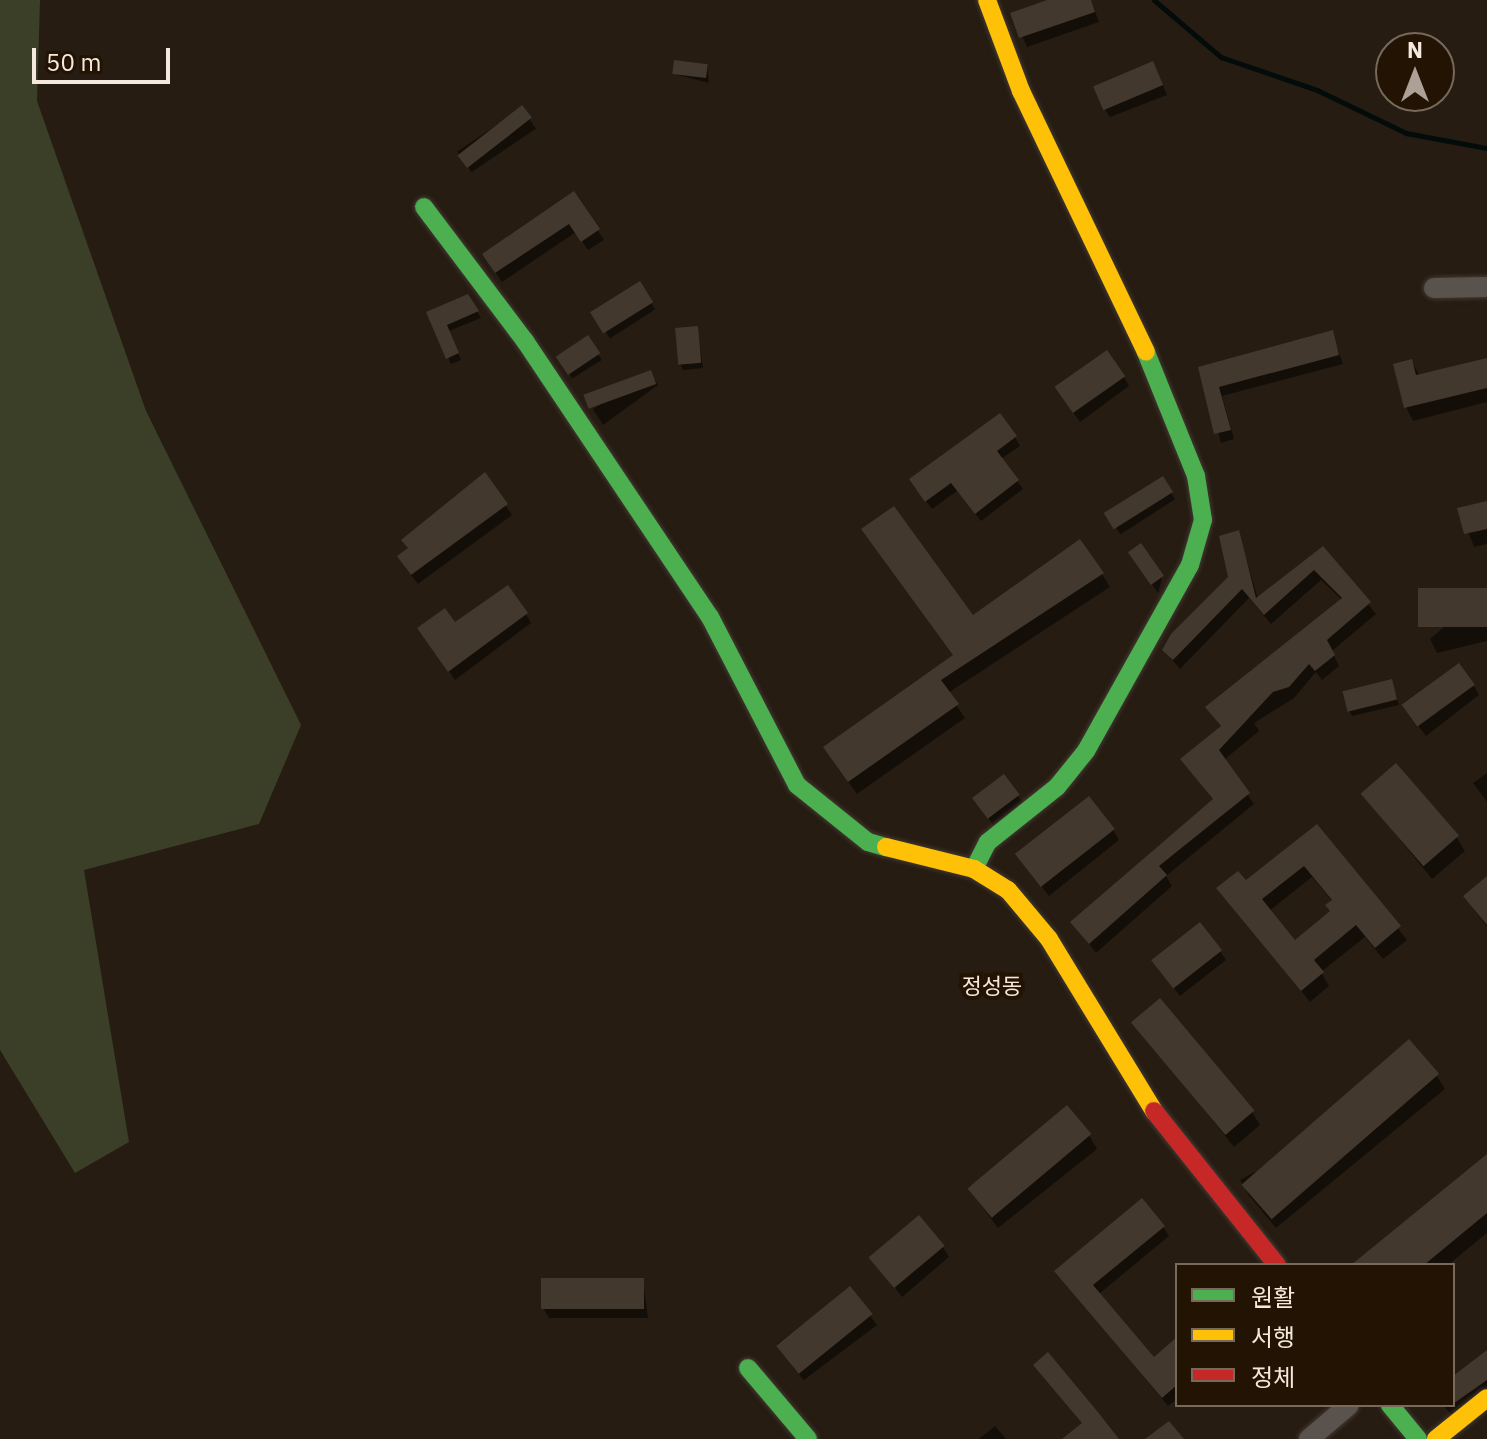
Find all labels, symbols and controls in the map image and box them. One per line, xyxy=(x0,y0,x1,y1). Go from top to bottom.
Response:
scale bar xyxy=(36,32,174,82)
north arrow xyxy=(1375,32,1455,112)
text: N xyxy=(1407,35,1423,64)
text: 50 m xyxy=(46,46,101,78)
district label: 정성동 xyxy=(962,973,1022,999)
legend xyxy=(1175,1263,1455,1407)
text: 원활 xyxy=(1251,1281,1295,1313)
text: 서행 xyxy=(1251,1321,1295,1353)
text: 정체 xyxy=(1251,1361,1295,1393)

